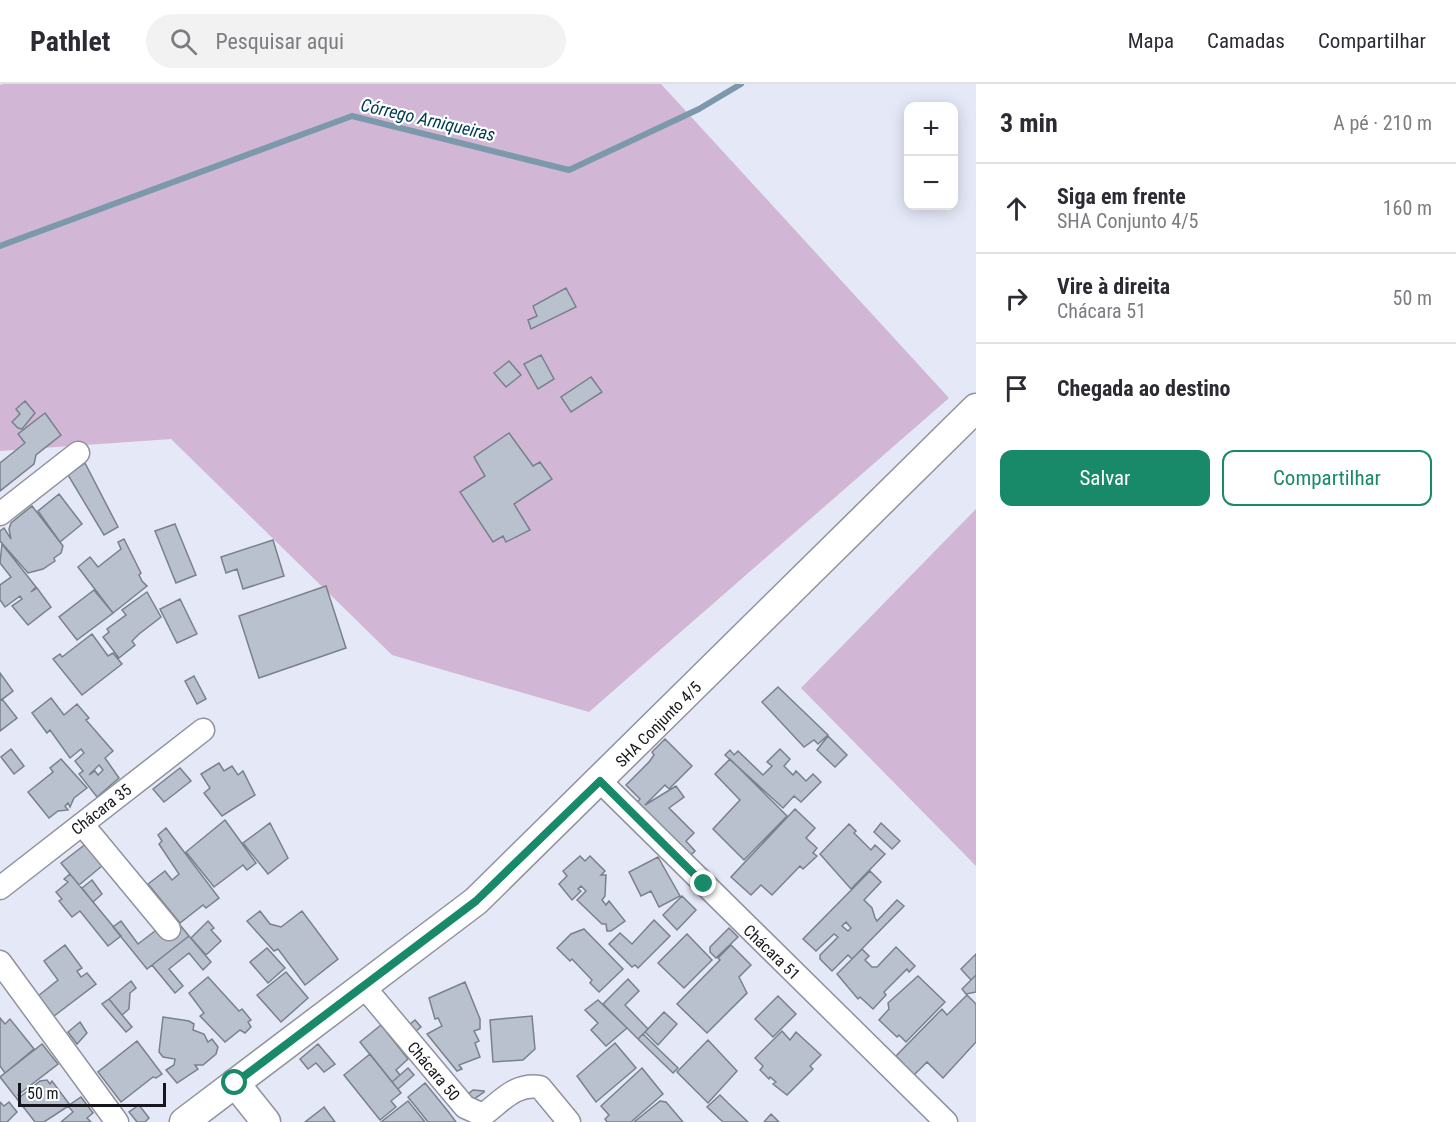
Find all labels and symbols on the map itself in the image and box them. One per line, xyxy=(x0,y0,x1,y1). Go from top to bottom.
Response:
water label: Córrego Arniqueiras xyxy=(359,94,497,145)
street label: SHA Conjunto 4/5 xyxy=(612,678,705,771)
street label: Chácara 35 xyxy=(67,780,135,839)
route end xyxy=(690,870,716,896)
street label: Chácara 51 xyxy=(739,921,804,984)
street label: Chácara 50 xyxy=(403,1038,464,1105)
route start xyxy=(221,1069,247,1095)
scale bar xyxy=(18,1080,166,1108)

